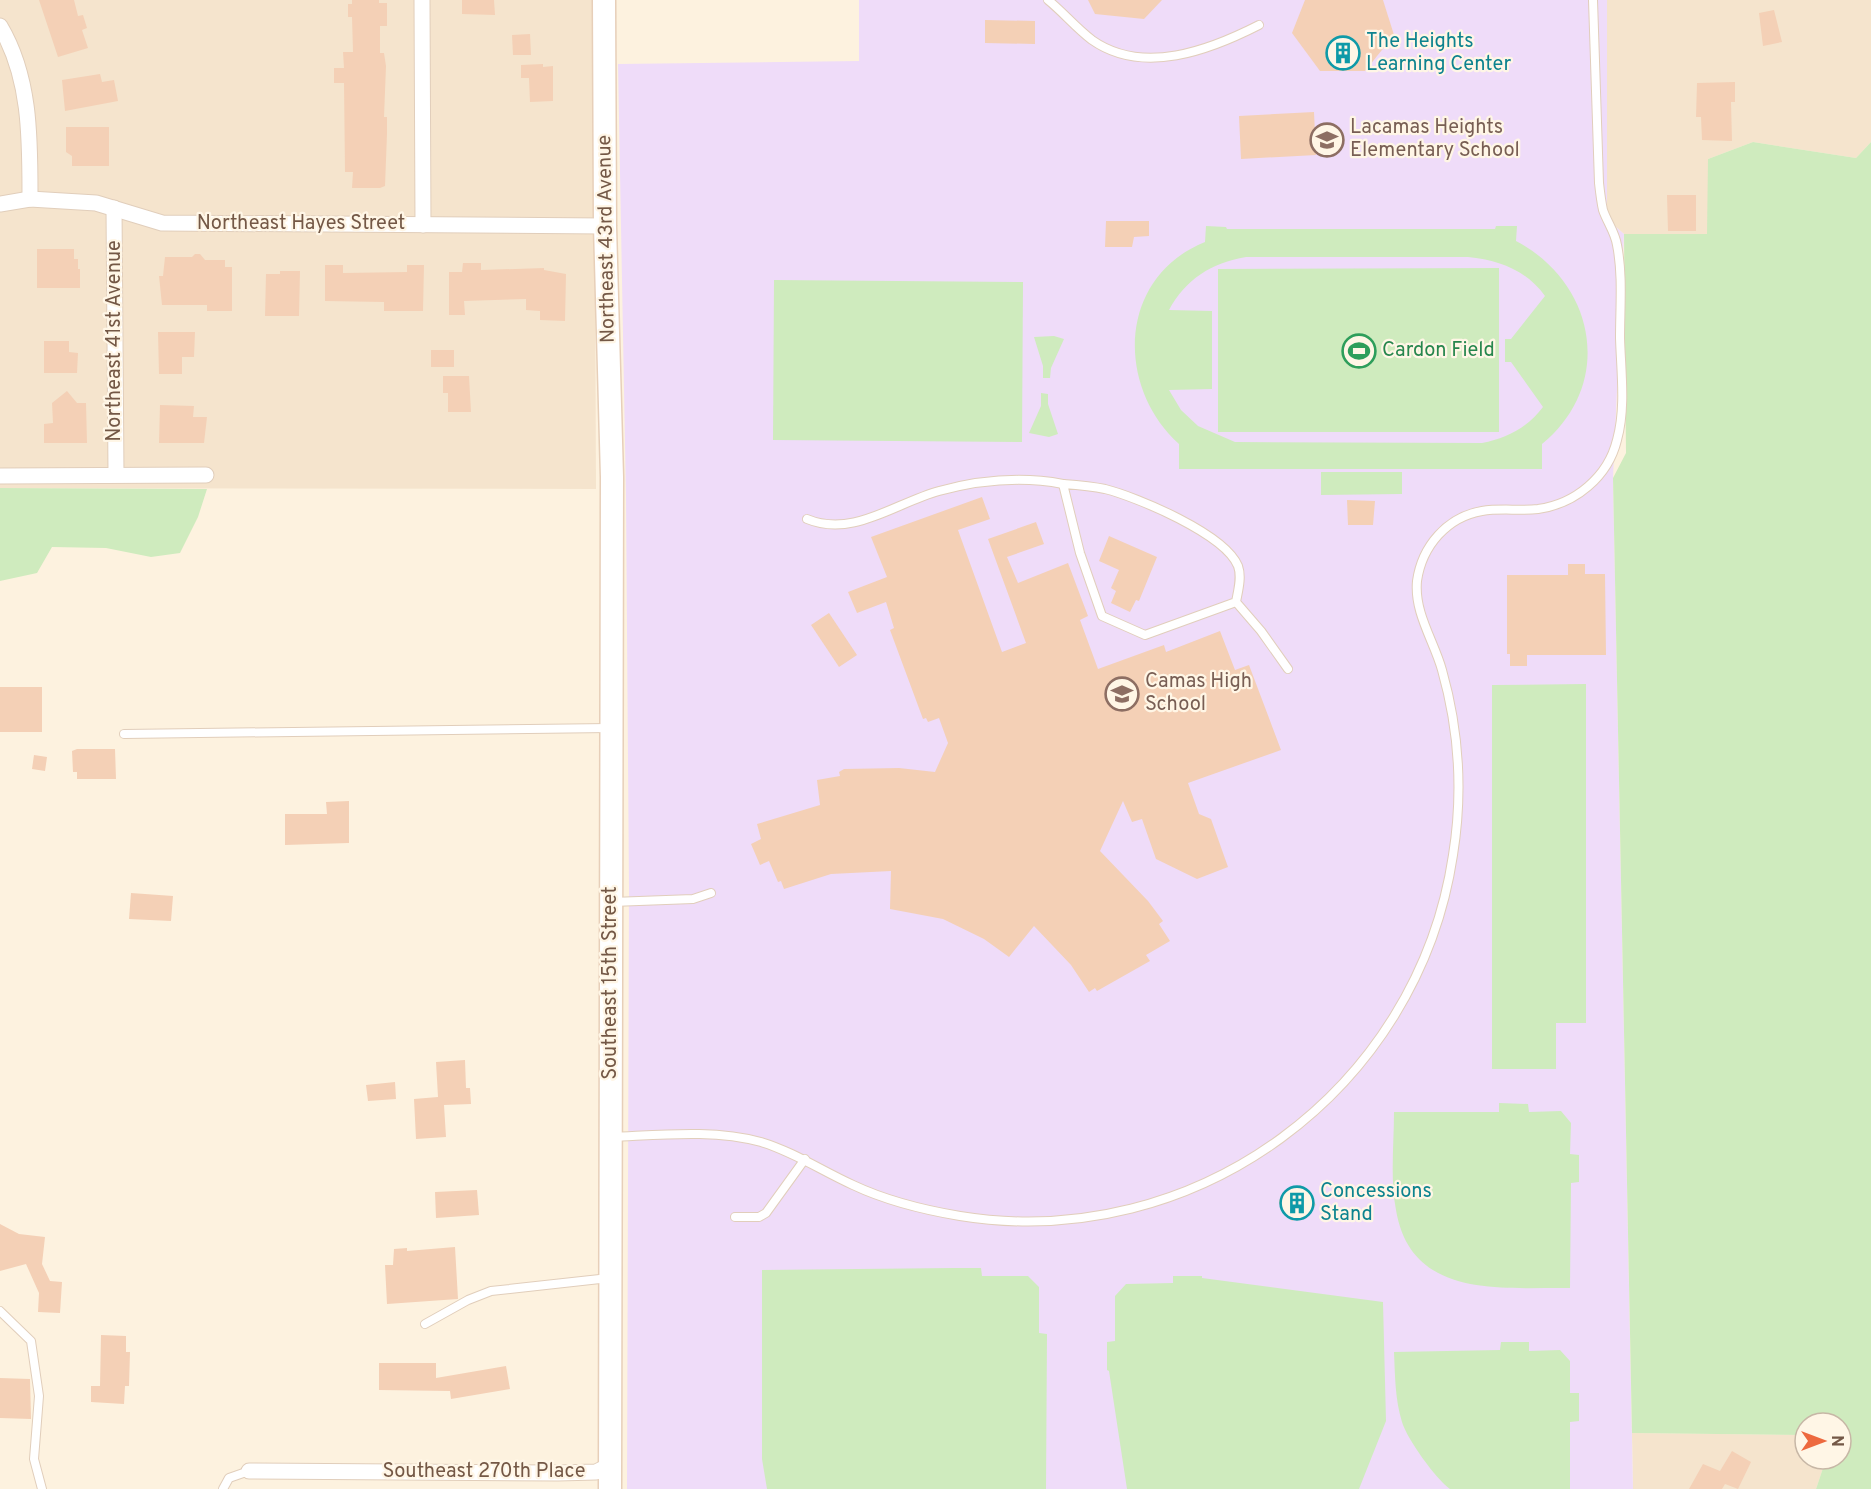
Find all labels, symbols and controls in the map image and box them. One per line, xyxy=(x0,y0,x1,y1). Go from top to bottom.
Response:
place label: The Heights Learning Center xyxy=(1366,29,1511,78)
building icon: The Heights Learning Center xyxy=(1325,35,1361,71)
place label: Lacamas Heights Elementary School xyxy=(1350,115,1520,164)
school or university icon: Lacamas Heights Elementary School xyxy=(1309,122,1345,158)
street label: Northeast 43rd Avenue xyxy=(592,135,622,343)
street label: Northeast Hayes Street xyxy=(197,211,405,237)
street label: Northeast 41st Avenue xyxy=(102,240,128,442)
sports icon: Cardon Field xyxy=(1341,333,1377,369)
place label: Cardon Field xyxy=(1382,338,1495,364)
place label: Camas High School xyxy=(1145,669,1252,718)
school or university icon: Camas High School xyxy=(1104,676,1140,712)
street label: Southeast 15th Street xyxy=(598,886,624,1080)
place label: Concessions Stand xyxy=(1320,1179,1432,1228)
building icon: Concessions Stand xyxy=(1279,1185,1315,1221)
north arrow xyxy=(1793,1411,1853,1471)
text: N xyxy=(1826,1435,1846,1447)
street label: Southeast 270th Place xyxy=(383,1459,585,1485)

